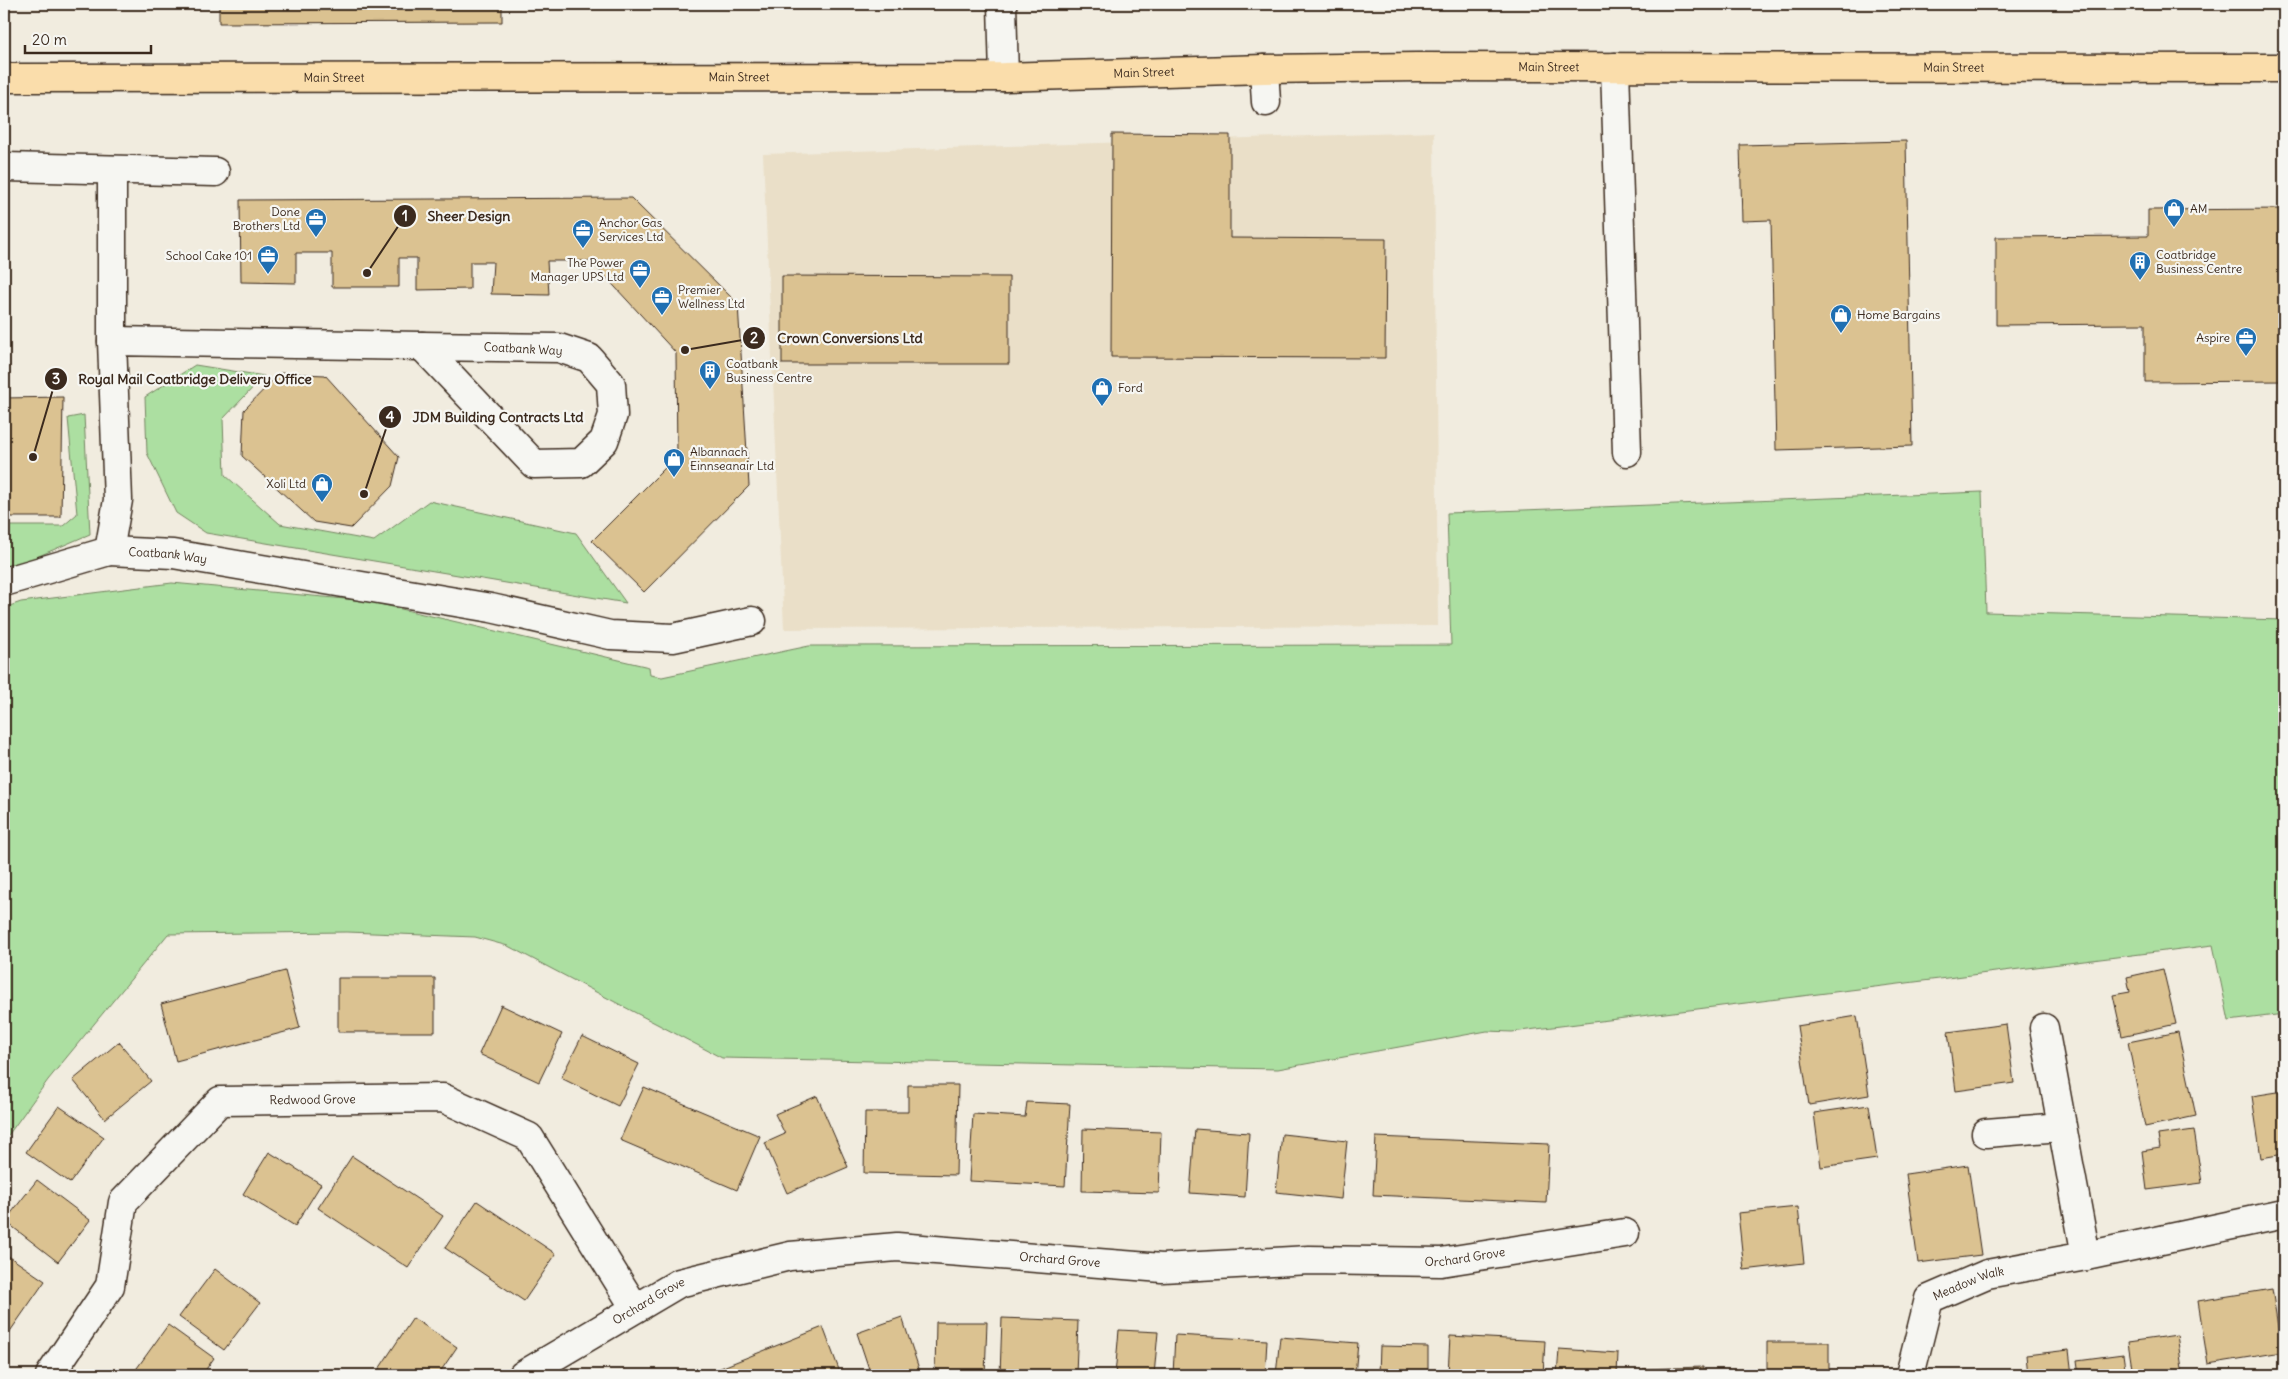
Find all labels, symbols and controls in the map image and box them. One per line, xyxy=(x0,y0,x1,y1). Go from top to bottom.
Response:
scale bar xyxy=(25,22,151,54)
text: 20 m xyxy=(32,30,67,49)
street label: Main Street xyxy=(1518,59,1579,74)
street label: Main Street xyxy=(1923,60,1984,75)
street label: Main Street xyxy=(1113,64,1175,81)
street label: Main Street xyxy=(708,69,770,84)
street label: Main Street xyxy=(303,70,365,85)
shop icon: AM xyxy=(2162,197,2186,228)
place label: AM xyxy=(2190,201,2207,216)
callout: Sheer Design xyxy=(392,202,520,231)
place label: Done Brothers Ltd xyxy=(233,204,300,233)
text: 1 xyxy=(402,206,408,225)
office icon: Done Brothers Ltd xyxy=(304,207,328,238)
text: Sheer Design xyxy=(428,207,510,225)
place label: Anchor Gas Services Ltd xyxy=(599,215,664,244)
office icon: Anchor Gas Services Ltd xyxy=(571,218,595,249)
office icon: School Cake 101 xyxy=(256,244,280,275)
place label: Coatbridge Business Centre xyxy=(2156,247,2242,276)
place label: School Cake 101 xyxy=(166,248,252,263)
building icon: Coatbridge Business Centre xyxy=(2128,250,2152,281)
place label: The Power Manager UPS Ltd xyxy=(531,255,624,284)
office icon: The Power Manager UPS Ltd xyxy=(628,258,652,289)
place label: Premier Wellness Ltd xyxy=(678,282,745,311)
office icon: Premier Wellness Ltd xyxy=(650,285,674,316)
shop icon: Home Bargains xyxy=(1829,303,1853,334)
place label: Home Bargains xyxy=(1857,307,1940,322)
callout: Crown Conversions Ltd xyxy=(742,324,932,353)
office icon: Aspire xyxy=(2234,326,2258,357)
text: 2 xyxy=(750,328,758,347)
text: Crown Conversions Ltd xyxy=(777,329,923,347)
place label: Aspire xyxy=(2196,330,2230,345)
street label: Coatbank Way xyxy=(483,339,563,358)
place label: Coatbank Business Centre xyxy=(726,356,812,385)
building icon: Coatbank Business Centre xyxy=(698,359,722,390)
callout: Royal Mail Coatbridge Delivery Office xyxy=(44,365,322,394)
text: 3 xyxy=(52,369,60,388)
text: Royal Mail Coatbridge Delivery Office xyxy=(78,370,312,388)
shop icon: Ford xyxy=(1090,376,1114,407)
place label: Ford xyxy=(1118,380,1143,395)
callout: JDM Building Contracts Ltd xyxy=(378,402,594,431)
text: 4 xyxy=(386,407,395,426)
text: JDM Building Contracts Ltd xyxy=(412,408,584,426)
place label: Albannach Einnseanair Ltd xyxy=(690,444,774,473)
shop icon: Albannach Einnseanair Ltd xyxy=(662,447,686,478)
shop icon: Xoli Ltd xyxy=(310,472,334,503)
place label: Xoli Ltd xyxy=(266,476,306,491)
street label: Coatbank Way xyxy=(128,544,208,567)
street label: Redwood Grove xyxy=(269,1091,356,1107)
street label: Orchard Grove xyxy=(1425,1244,1506,1269)
street label: Orchard Grove xyxy=(1019,1249,1101,1270)
street label: Meadow Walk xyxy=(1930,1263,2005,1303)
street label: Orchard Grove xyxy=(610,1274,686,1327)

